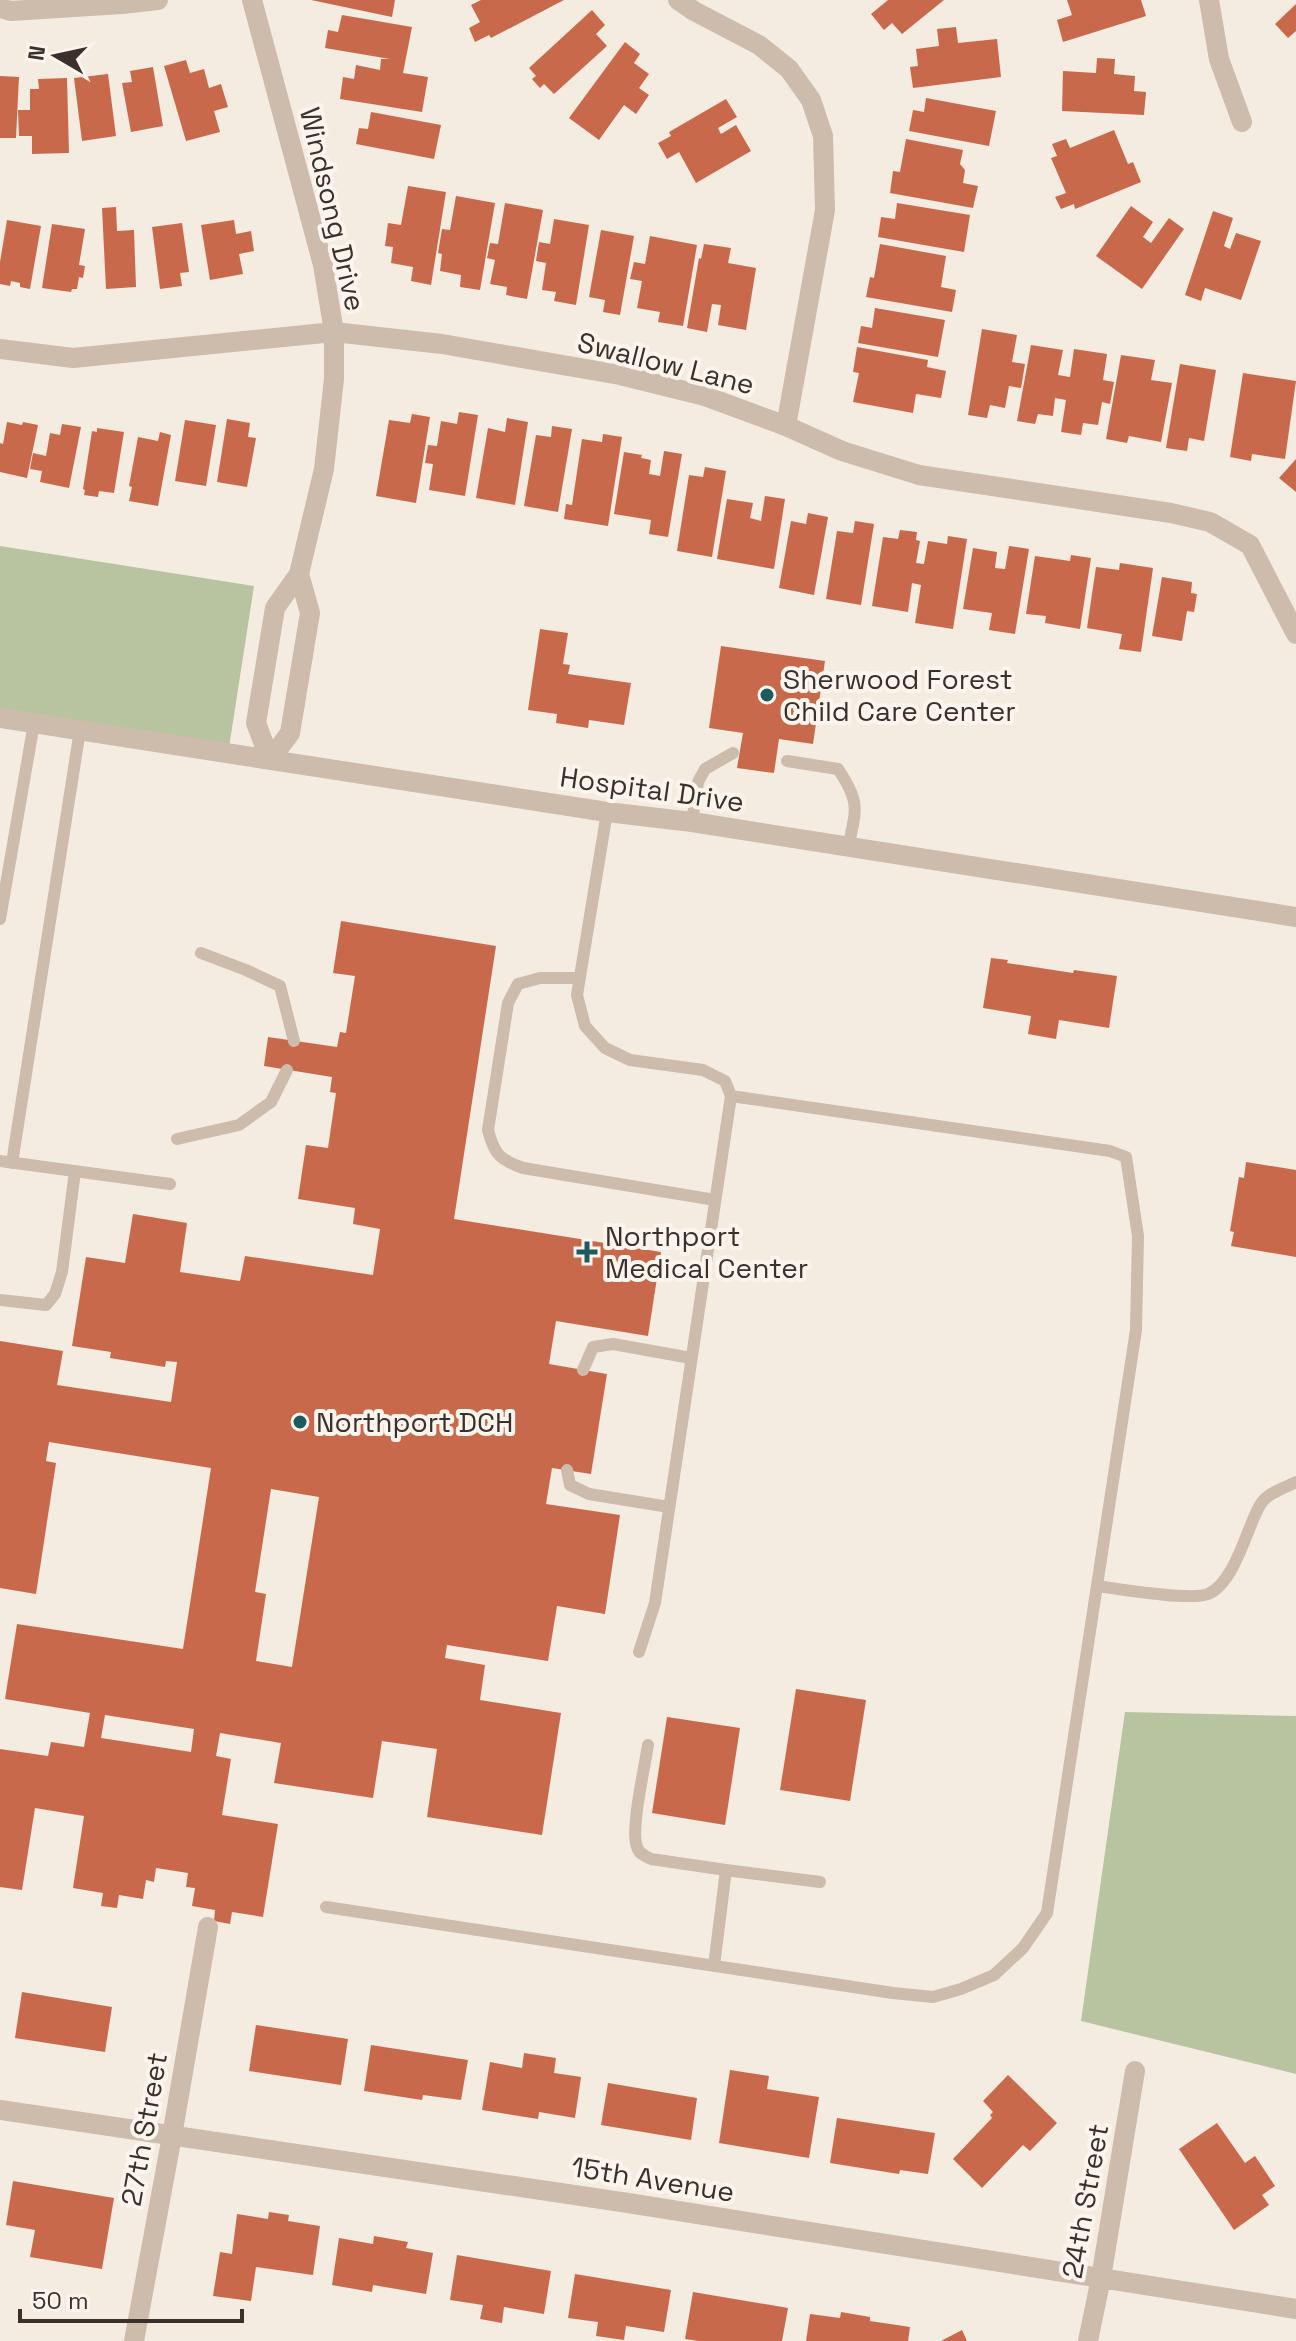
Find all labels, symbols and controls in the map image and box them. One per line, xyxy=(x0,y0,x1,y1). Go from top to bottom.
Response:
north arrow xyxy=(16,16,96,96)
text: N xyxy=(21,43,51,62)
street label: Windsong Drive xyxy=(292,104,374,314)
street label: Swallow Lane xyxy=(574,324,758,402)
place label: Sherwood Forest Child Care Center xyxy=(783,661,1016,729)
marker: Sherwood Forest Child Care Center xyxy=(758,686,776,704)
street label: Hospital Drive xyxy=(558,758,746,820)
place label: Northport Medical Center xyxy=(605,1218,808,1286)
marker: Northport Medical Center xyxy=(576,1241,598,1263)
place label: Northport DCH xyxy=(316,1404,513,1440)
marker: Northport DCH xyxy=(291,1413,309,1431)
street label: 27th Street xyxy=(113,2049,175,2209)
street label: 24th Street xyxy=(1054,2121,1116,2281)
street label: 15th Avenue xyxy=(569,2148,737,2210)
scale bar xyxy=(20,2273,242,2323)
text: 50 m xyxy=(32,2285,89,2316)

